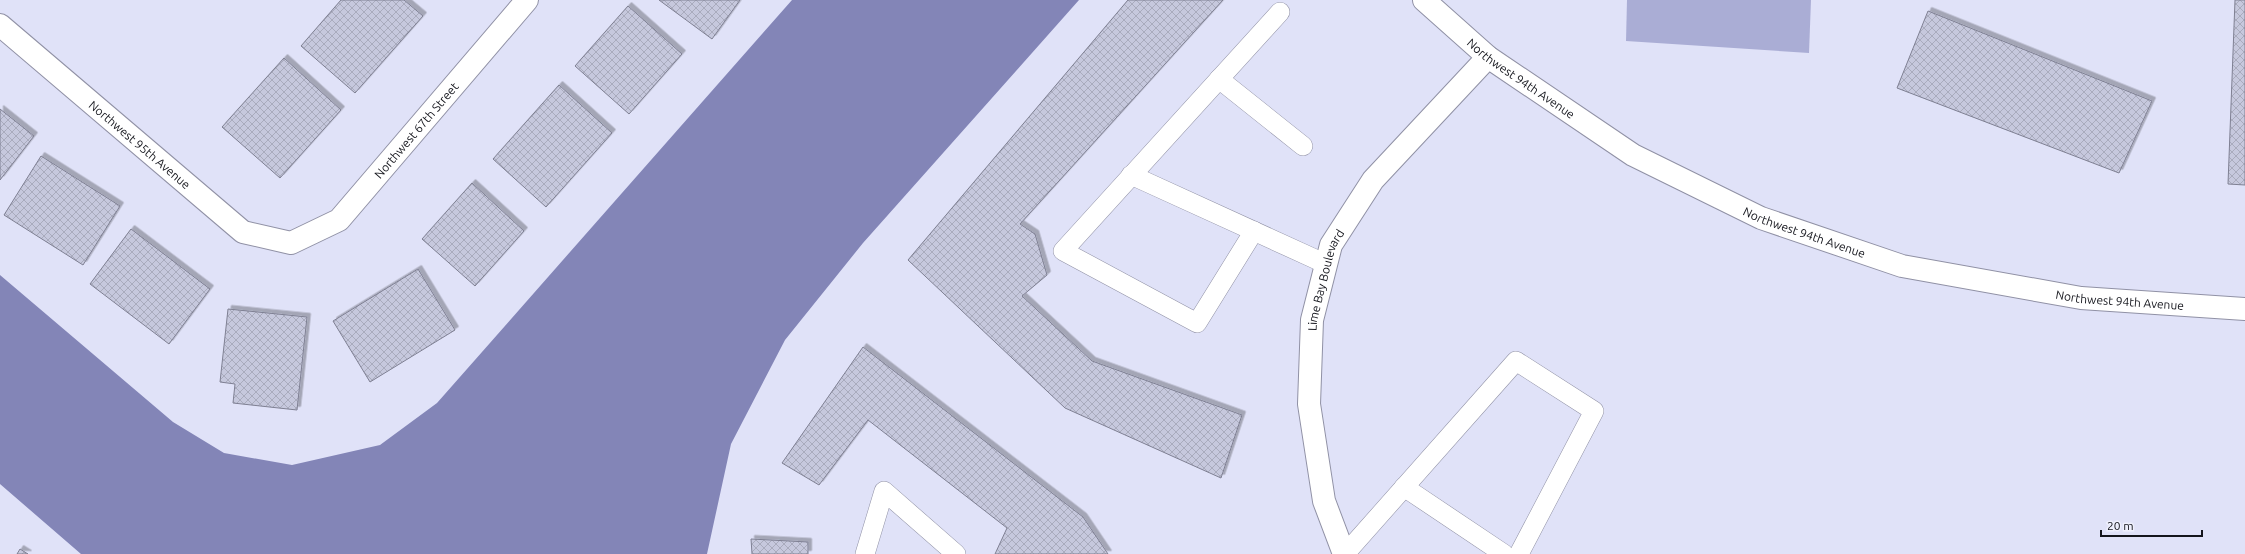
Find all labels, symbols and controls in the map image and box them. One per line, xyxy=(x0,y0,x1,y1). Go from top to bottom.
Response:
street label: Northwest 94th Avenue xyxy=(1465,35,1578,120)
street label: Northwest 67th Street xyxy=(371,79,461,181)
street label: Northwest 95th Avenue xyxy=(87,98,193,191)
street label: Northwest 94th Avenue xyxy=(1741,204,1867,260)
street label: Lime Bay Boulevard xyxy=(1305,227,1346,331)
street label: Northwest 94th Avenue xyxy=(2055,287,2184,311)
scale bar xyxy=(2101,512,2202,538)
text: 20 m xyxy=(2107,519,2134,532)

